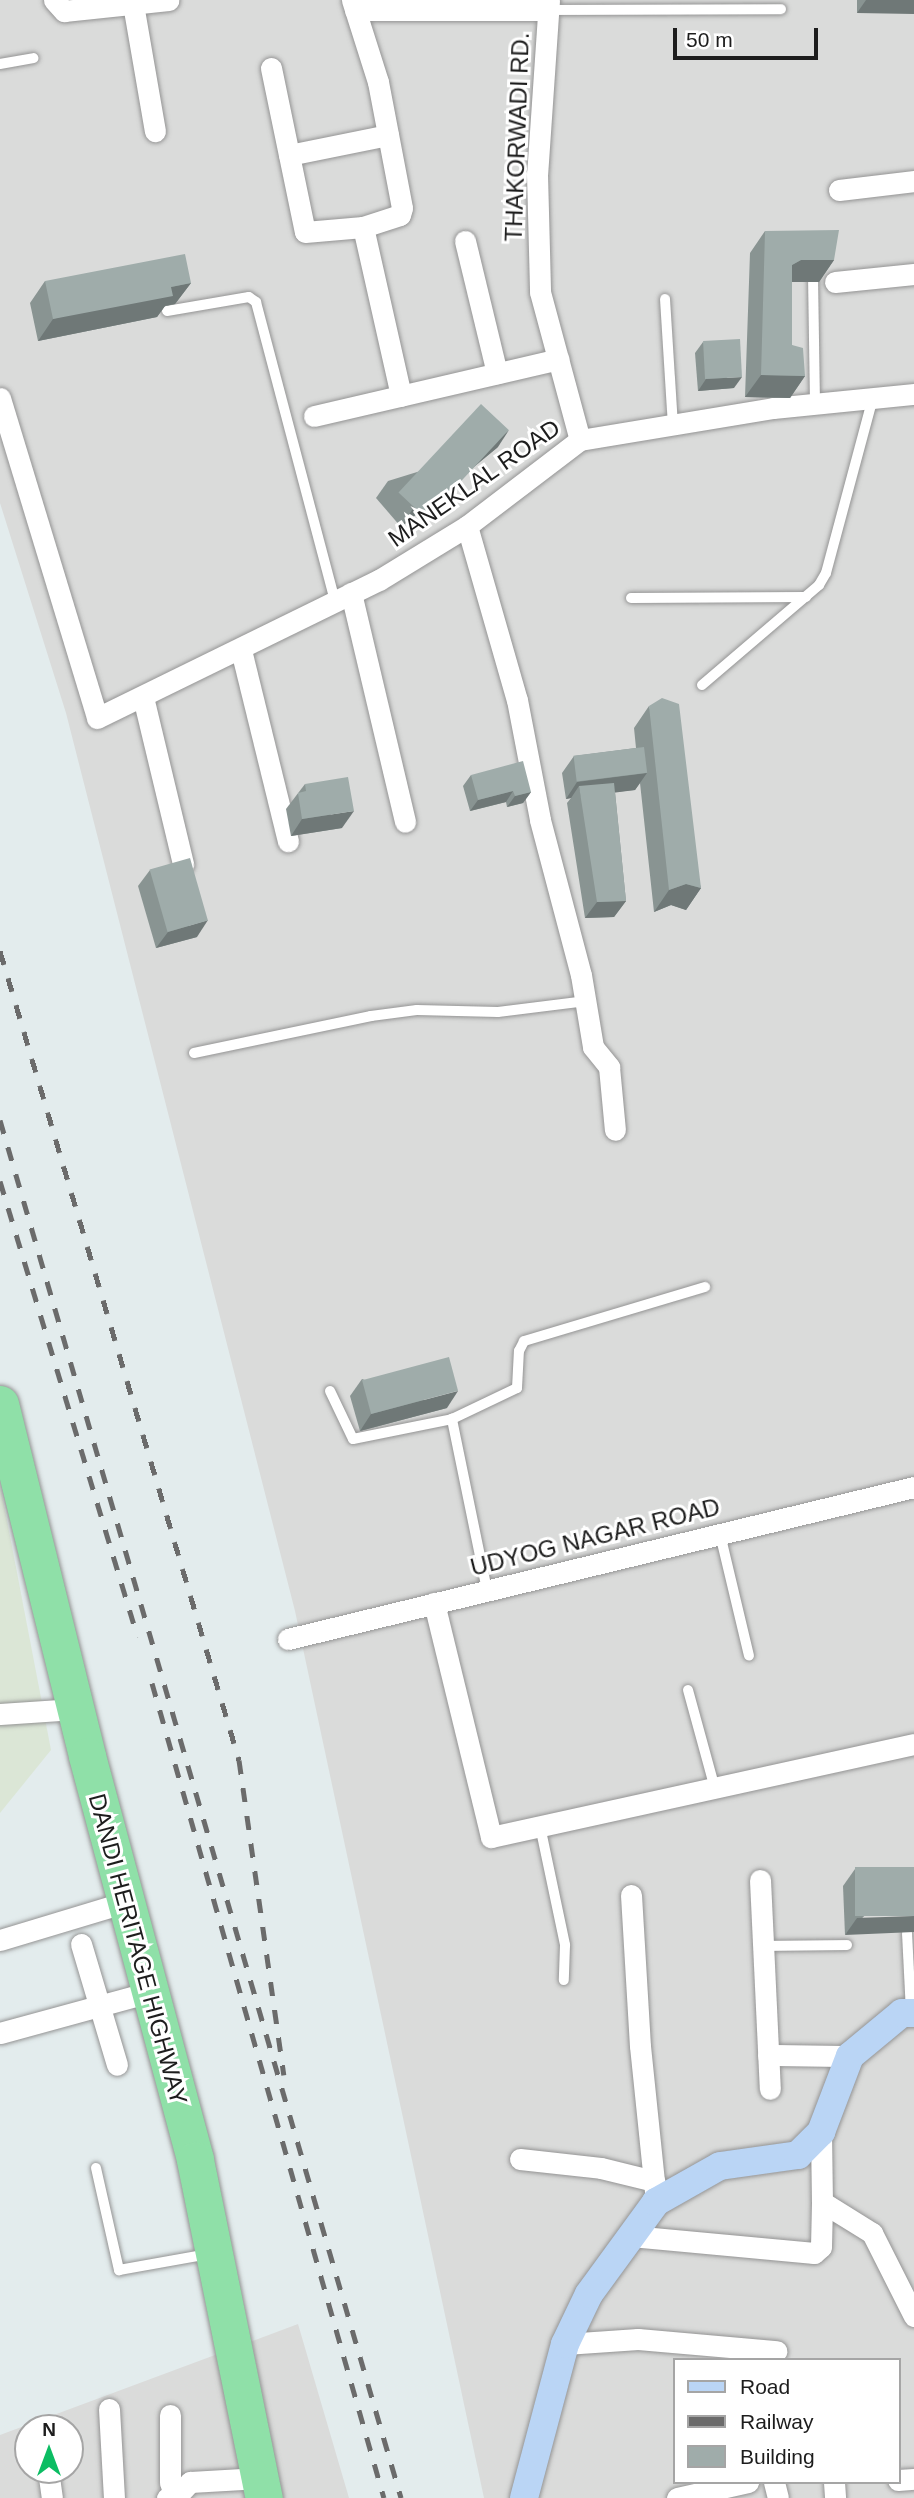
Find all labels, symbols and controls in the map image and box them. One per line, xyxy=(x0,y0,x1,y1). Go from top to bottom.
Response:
scale bar xyxy=(676,14,821,58)
text: 50 m xyxy=(686,28,733,51)
street label: THAKORWADI RD. xyxy=(499,32,535,242)
street label: MANEKLAL ROAD xyxy=(382,413,566,553)
street label: UDYOG NAGAR ROAD xyxy=(467,1492,723,1582)
street label: DANDI HERITAGE HIGHWAY xyxy=(83,1790,193,2108)
legend xyxy=(673,2358,900,2484)
text: Road xyxy=(740,2375,790,2398)
text: Railway xyxy=(740,2410,814,2433)
north arrow xyxy=(14,2414,84,2484)
text: N xyxy=(42,2419,56,2440)
text: Building xyxy=(740,2445,815,2468)

